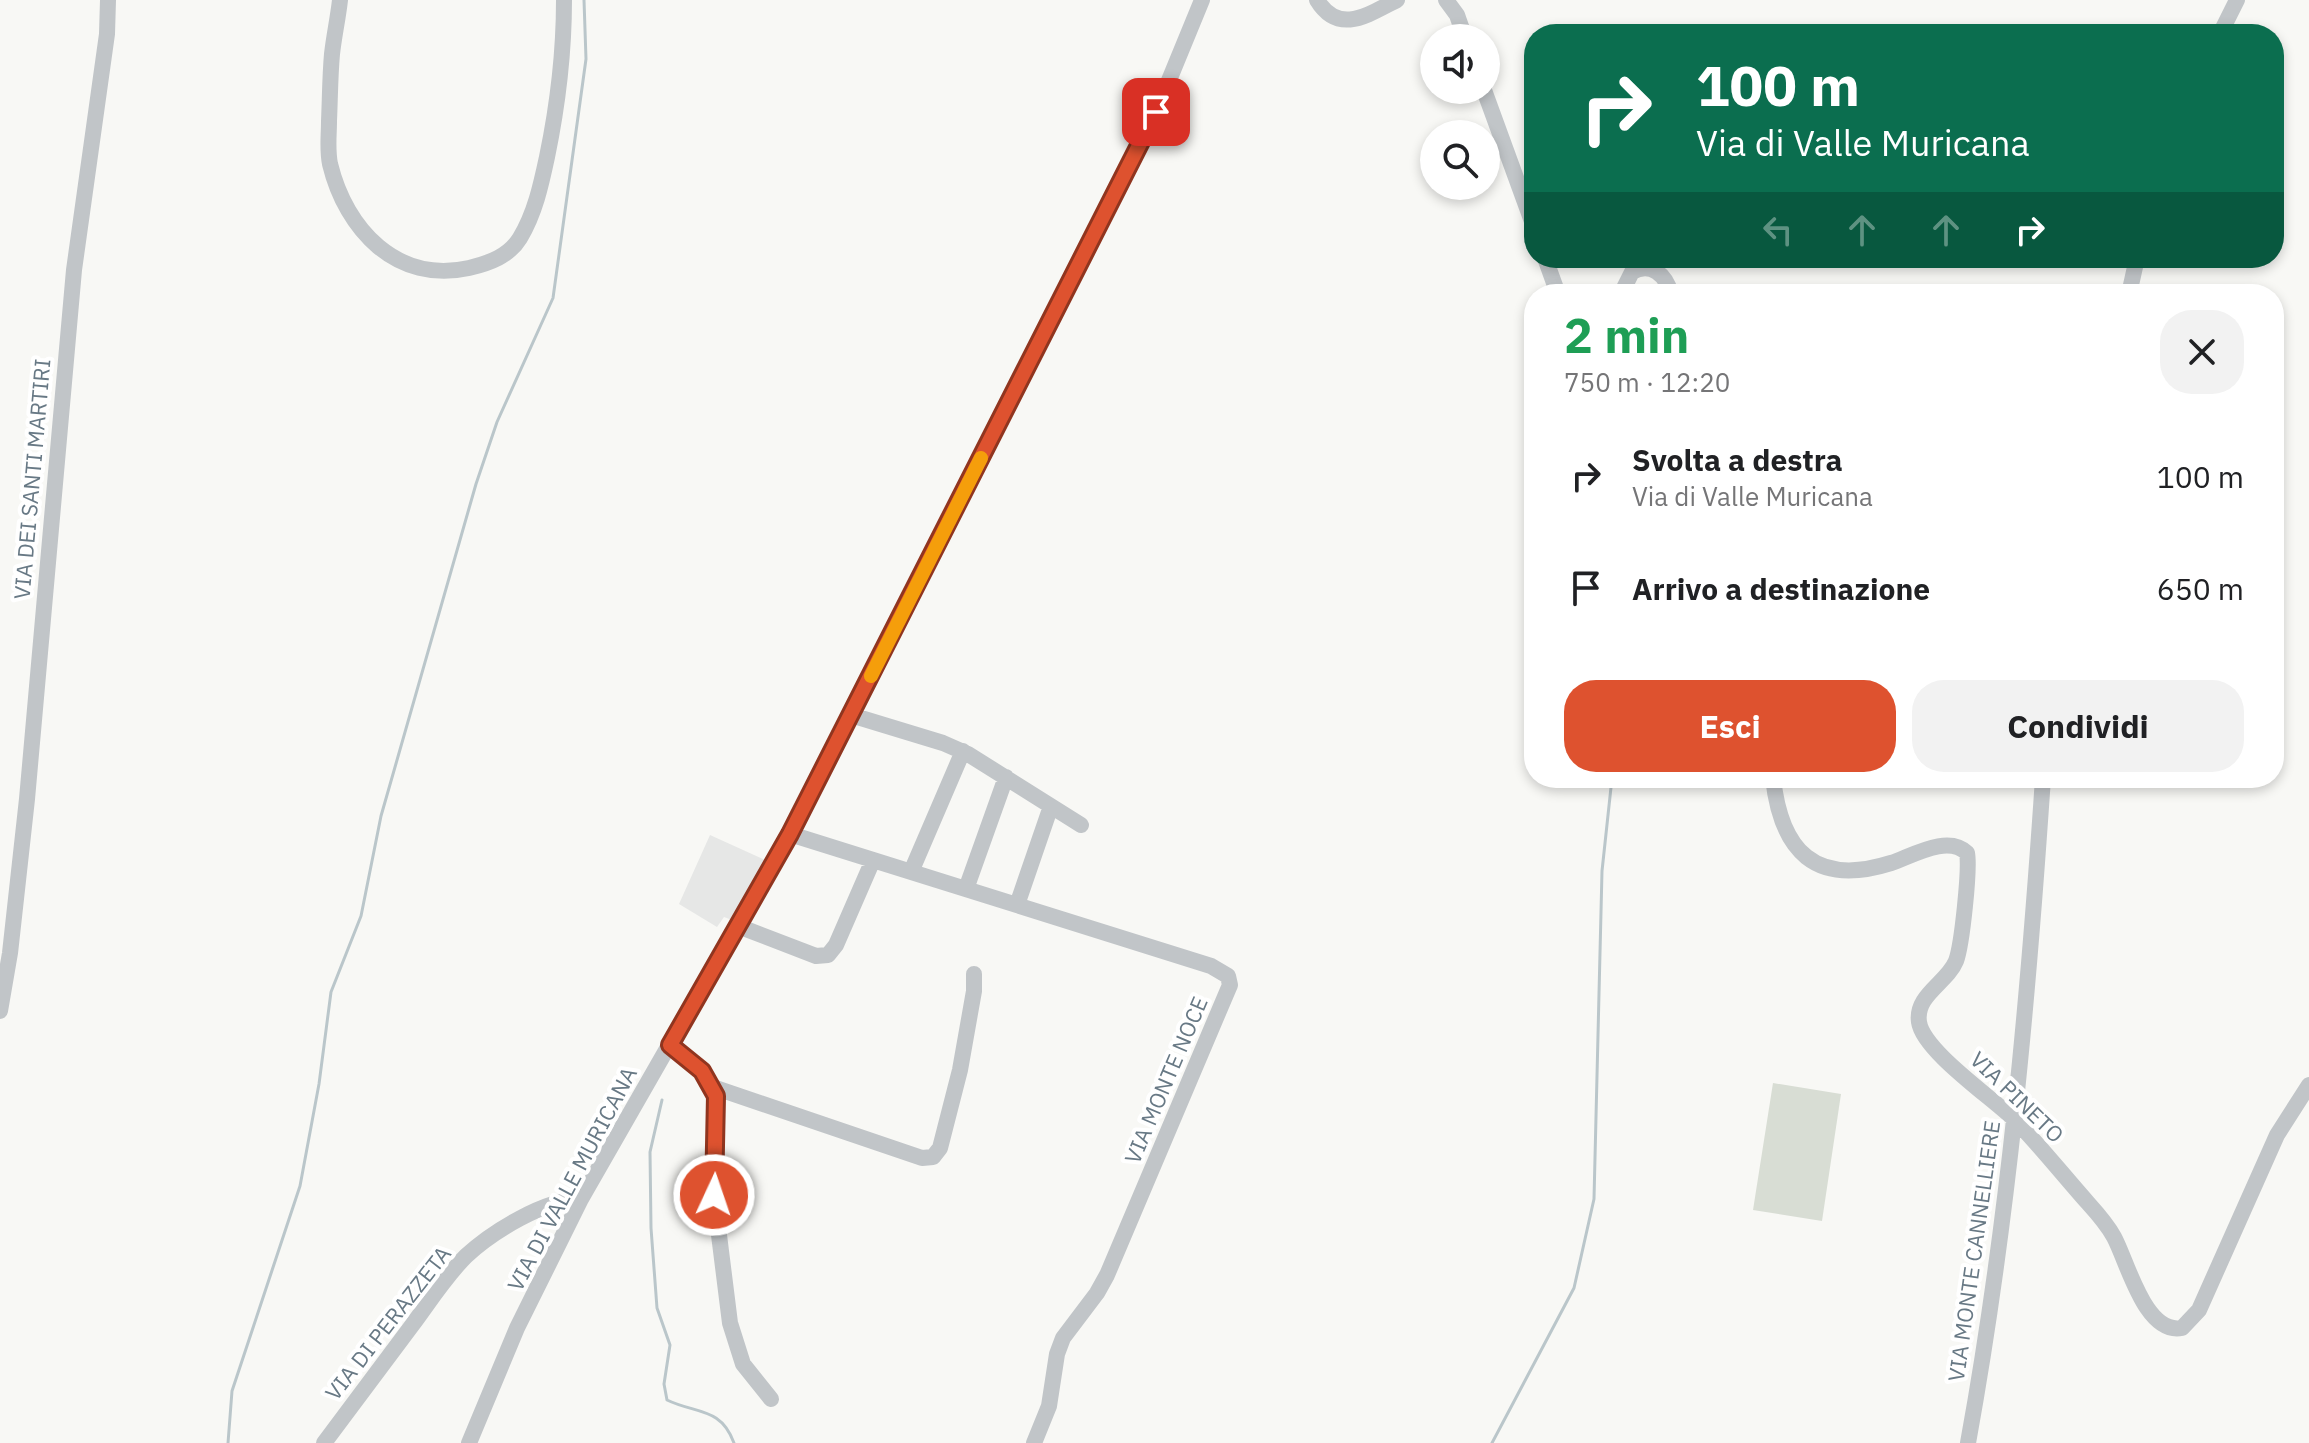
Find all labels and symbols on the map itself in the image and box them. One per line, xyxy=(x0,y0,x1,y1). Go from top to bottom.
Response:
pin xyxy=(1122,78,1190,146)
street label: VIA DEI SANTI MARTIRI xyxy=(7,357,56,601)
street label: VIA MONTE NOCE xyxy=(1117,992,1214,1168)
street label: VIA PINETO xyxy=(1964,1045,2070,1149)
street label: VIA DI VALLE MURICANA xyxy=(500,1062,643,1296)
street label: VIA MONTE CANNELLIERE xyxy=(1941,1119,2006,1383)
position arrow xyxy=(672,1153,756,1237)
street label: VIA DI PERAZZETA xyxy=(318,1240,457,1406)

